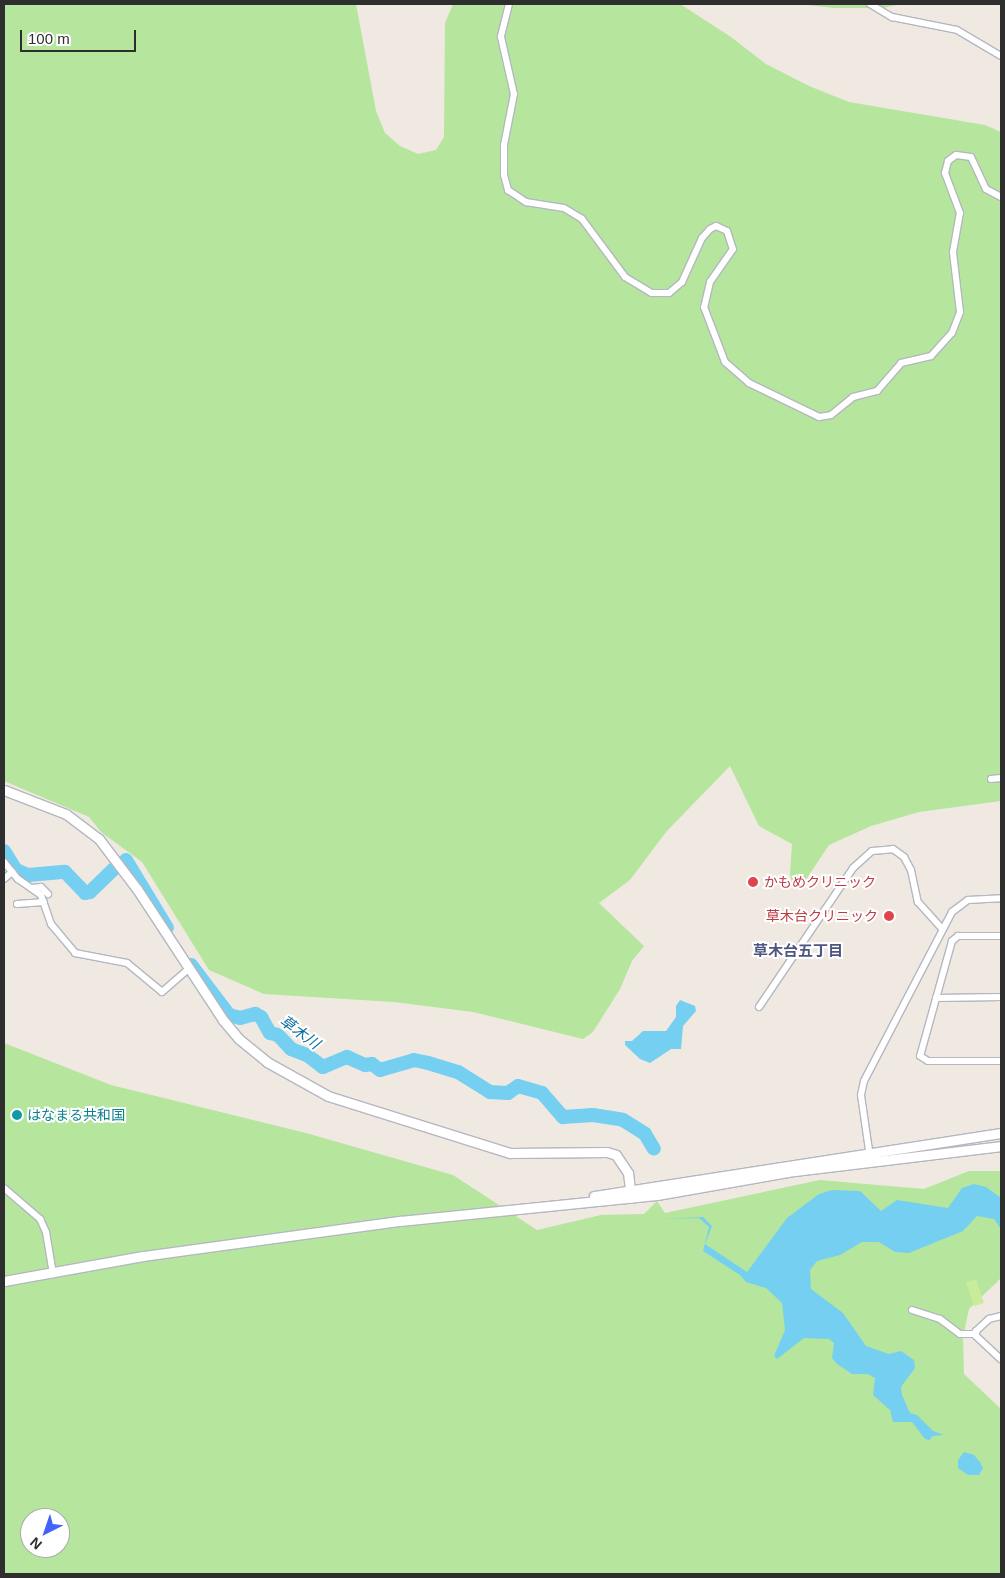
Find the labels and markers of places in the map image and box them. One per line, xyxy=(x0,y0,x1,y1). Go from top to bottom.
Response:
place label: かもめクリニック xyxy=(764,874,876,890)
marker: かもめクリニック xyxy=(746,875,760,889)
place label: 草木台クリニック xyxy=(766,908,878,924)
marker: 草木台クリニック xyxy=(882,909,896,923)
place label: はなまる共和国 xyxy=(27,1107,125,1123)
marker: はなまる共和国 xyxy=(11,1109,23,1121)

